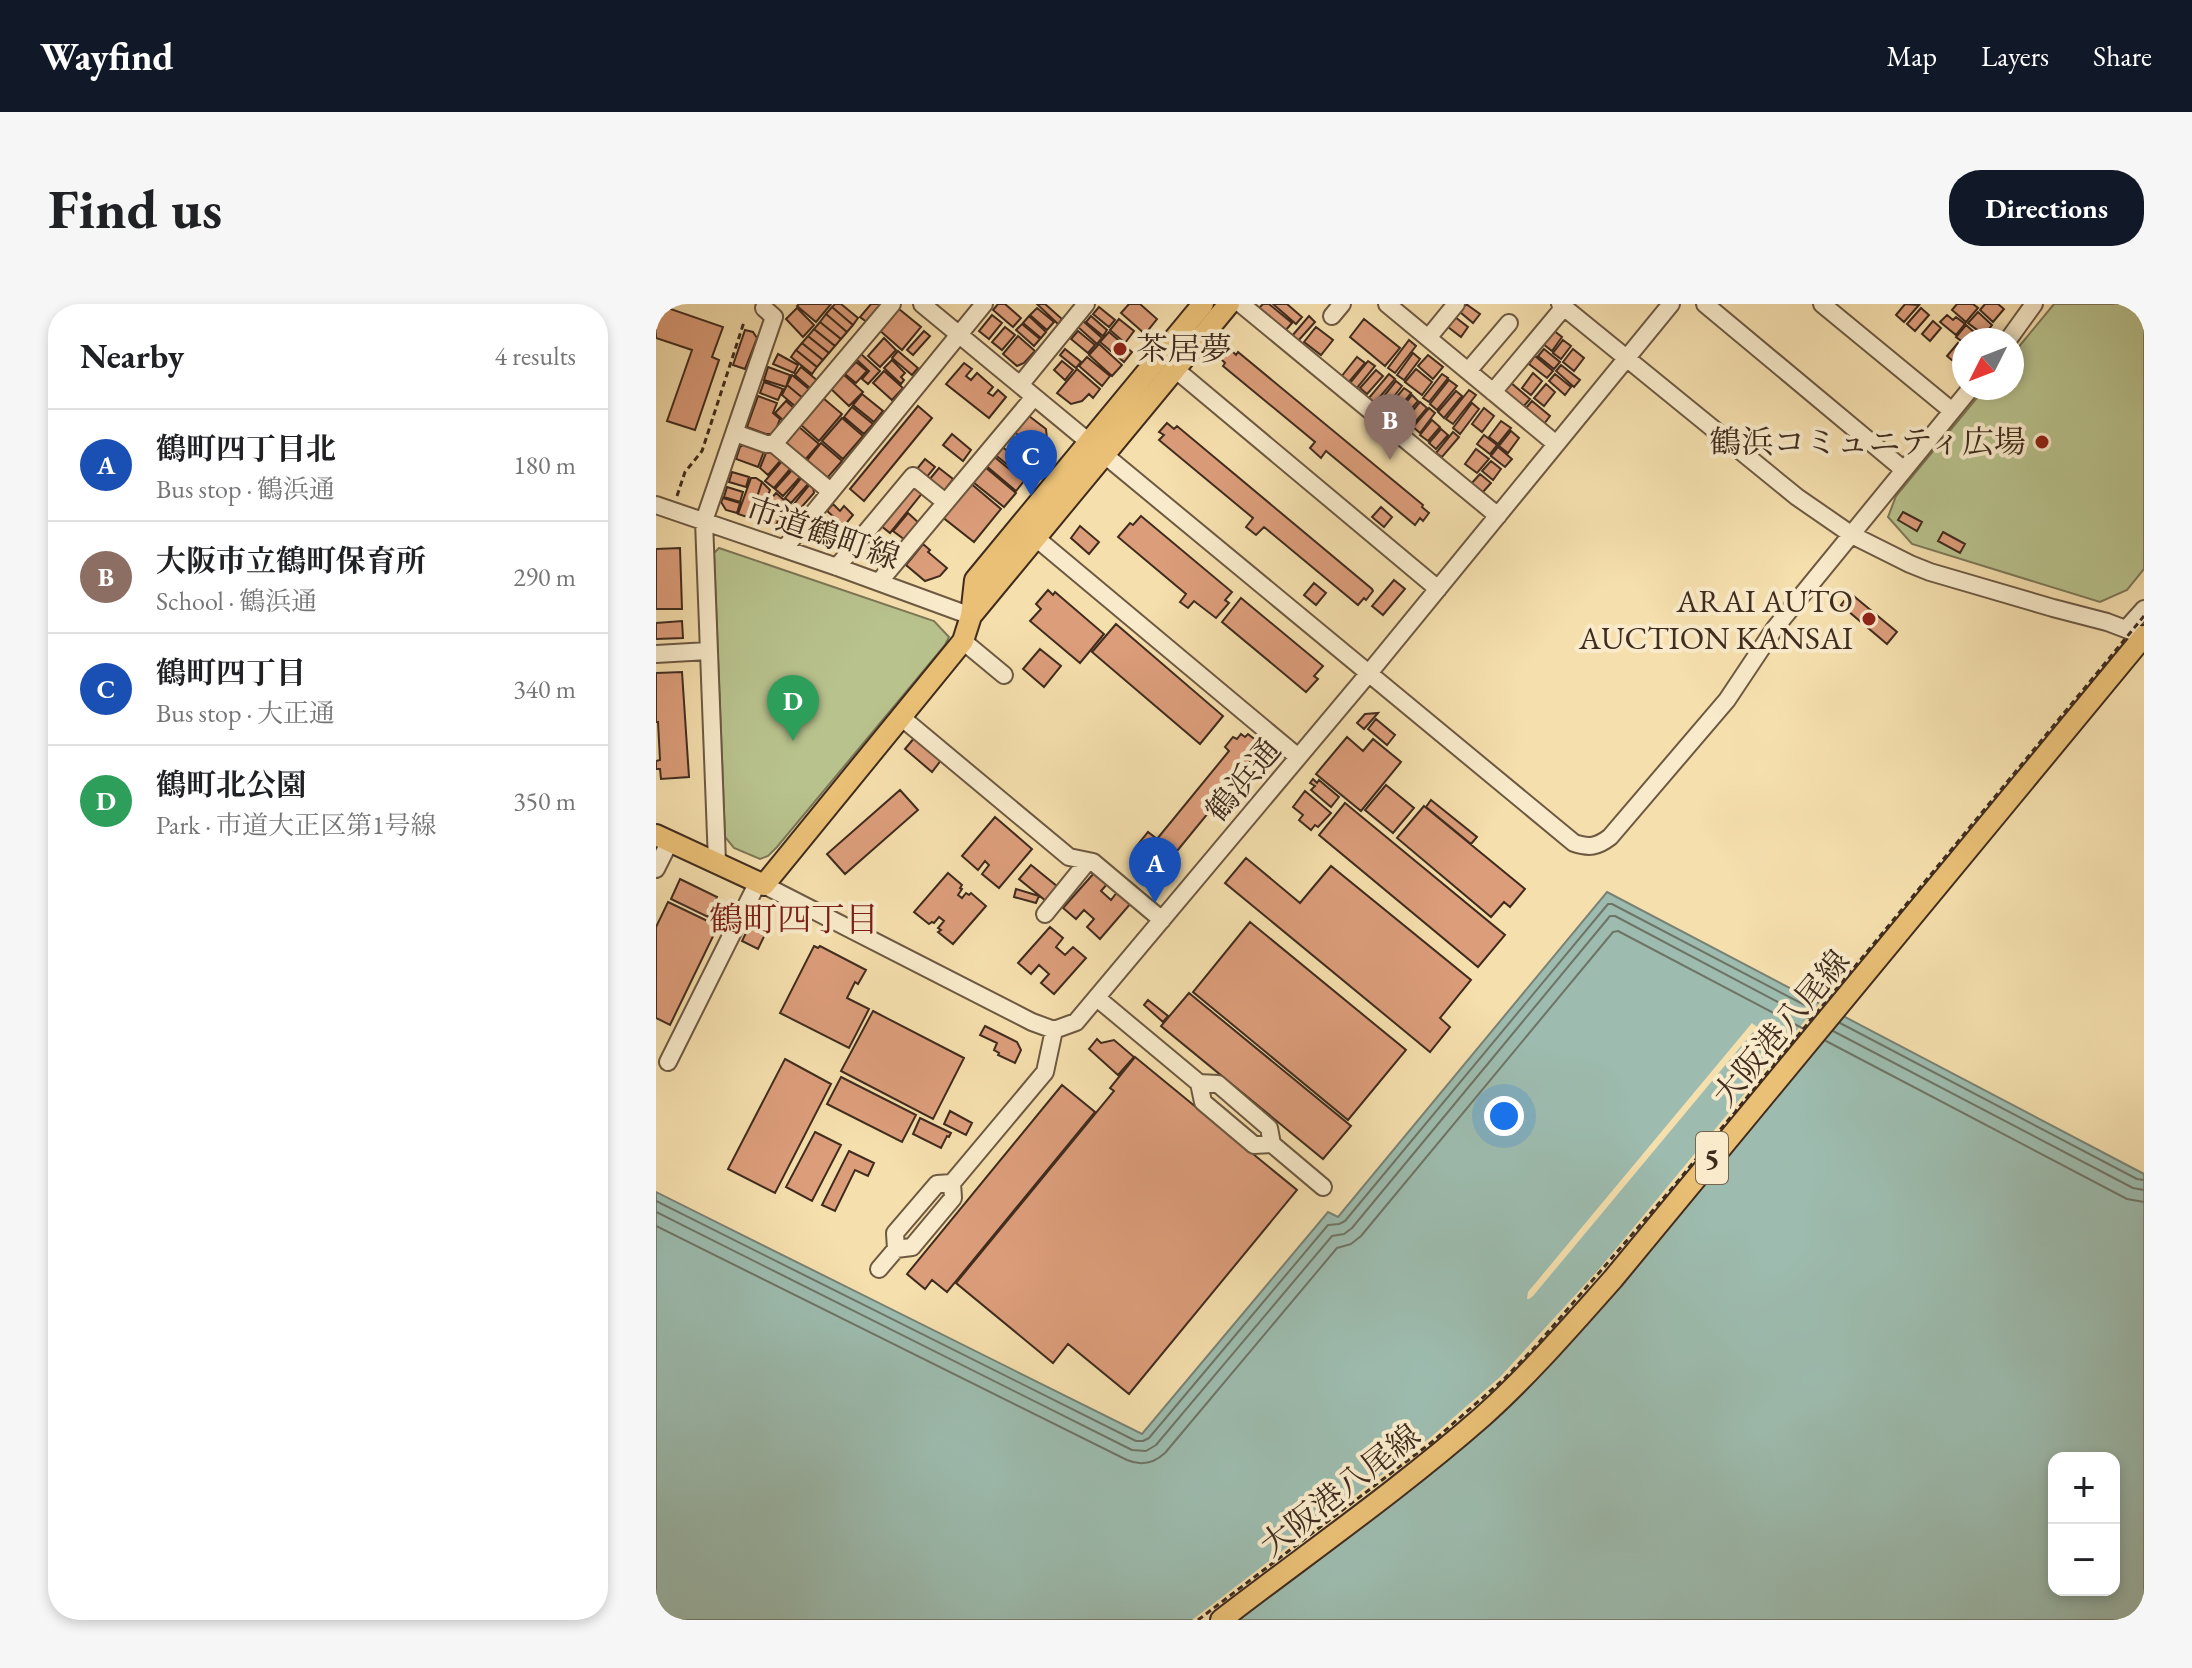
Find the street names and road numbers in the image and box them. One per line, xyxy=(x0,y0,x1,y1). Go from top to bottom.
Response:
street label: 市道鶴町線 xyxy=(741,487,905,579)
street label: 鶴浜通 xyxy=(1196,730,1290,830)
street label: 大阪港八尾線 xyxy=(1703,941,1859,1115)
road number: 5 xyxy=(1696,1132,1728,1184)
street label: 大阪港八尾線 xyxy=(1251,1414,1429,1566)

